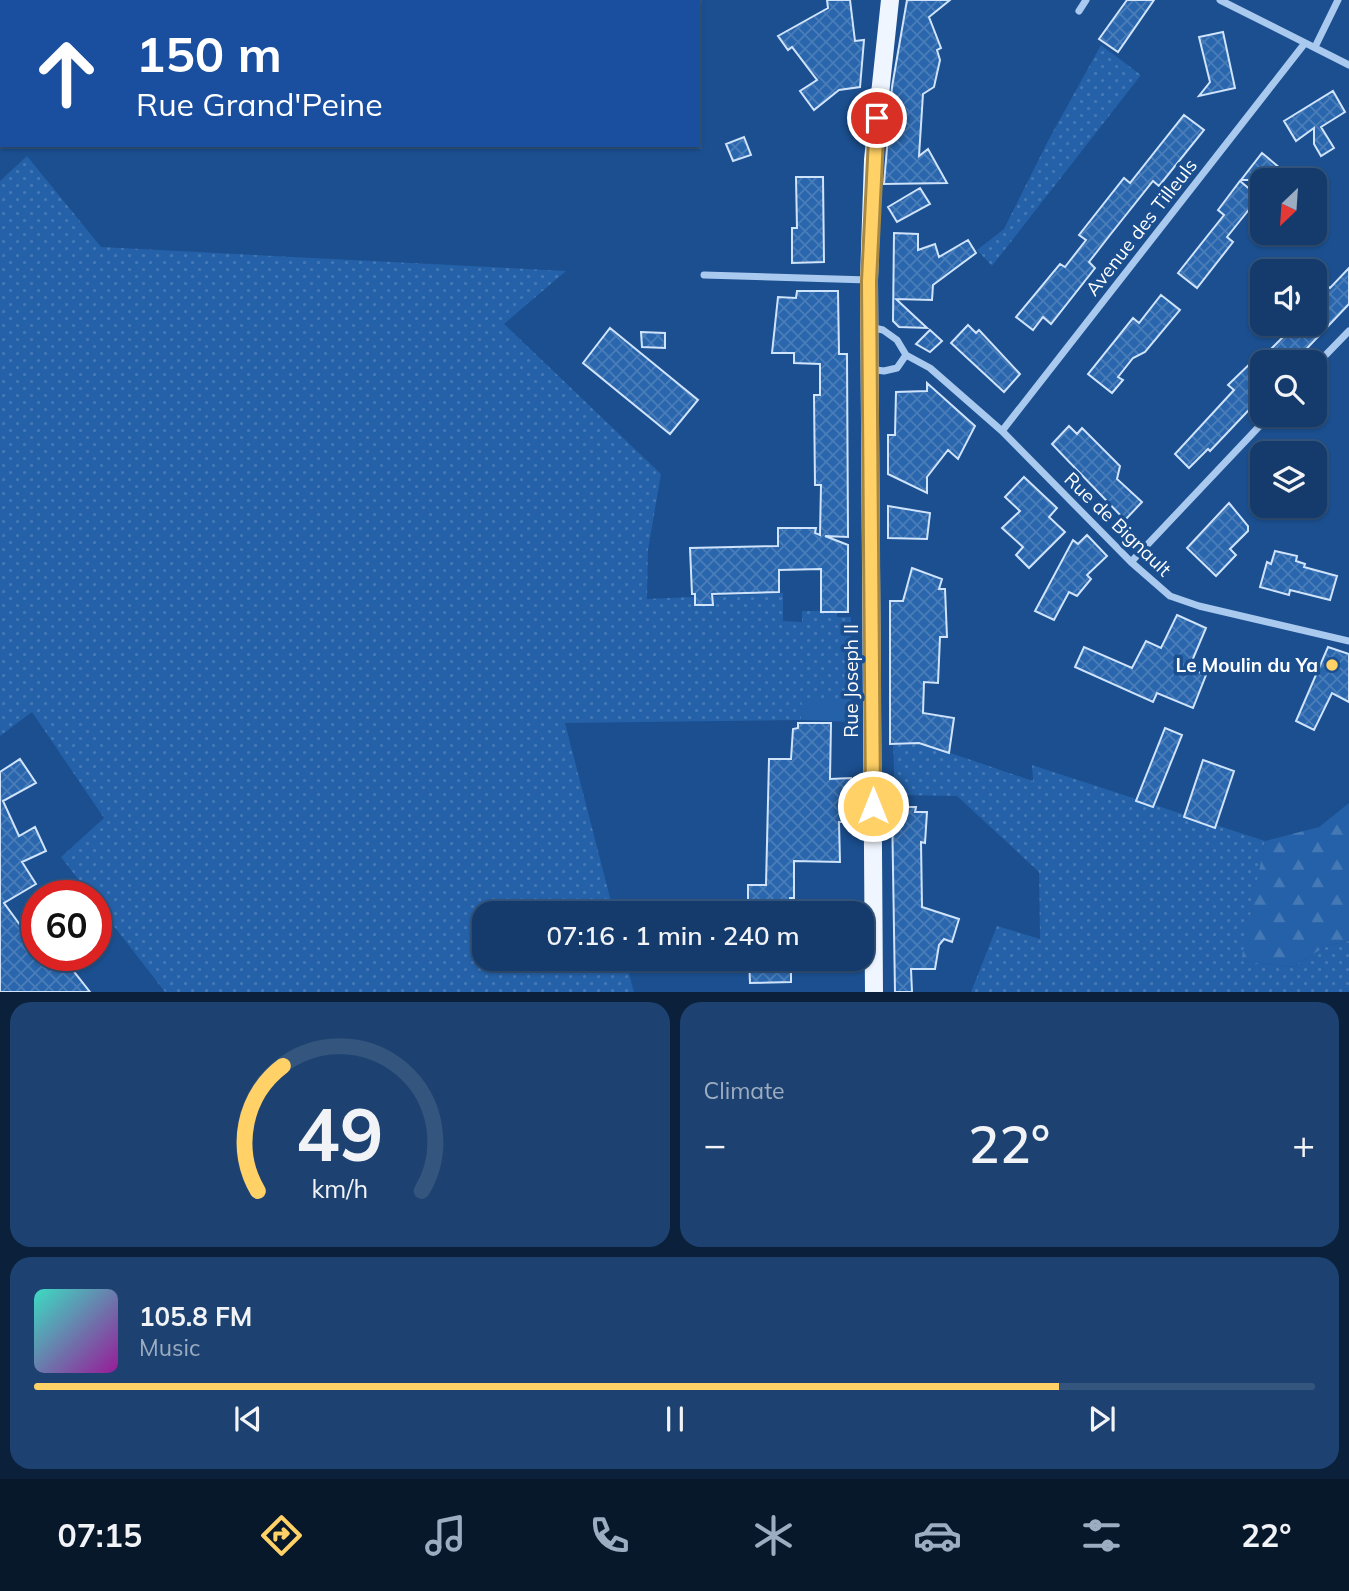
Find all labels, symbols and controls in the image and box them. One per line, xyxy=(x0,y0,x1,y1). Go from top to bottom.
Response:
text: 150 m xyxy=(136,23,282,84)
icon: ahead xyxy=(21,28,112,119)
text: Rue Grand'Peine xyxy=(136,84,383,124)
pin xyxy=(847,88,907,148)
icon: arrive xyxy=(858,99,896,137)
street label: Avenue des Tilleuls xyxy=(1080,154,1202,300)
north arrow xyxy=(1250,168,1326,245)
map controls xyxy=(1250,168,1327,518)
button: sound xyxy=(1250,259,1327,336)
button: search xyxy=(1250,350,1327,427)
button: layers xyxy=(1250,441,1327,518)
street label: Rue de Bignault xyxy=(1059,467,1177,581)
street label: Rue Joseph II xyxy=(839,624,863,738)
place label: Le Moulin du Ya xyxy=(1176,653,1318,677)
marker: Le Moulin du Ya xyxy=(1324,657,1340,673)
position arrow xyxy=(836,769,910,843)
speed limit sign: 60 xyxy=(21,880,112,971)
text: 07:16 · 1 min · 240 m xyxy=(546,919,800,952)
text: Climate xyxy=(704,1076,785,1105)
text: 49 xyxy=(296,1088,383,1179)
text: 22° xyxy=(968,1111,1050,1176)
text: − xyxy=(704,1120,726,1168)
text: + xyxy=(1292,1120,1315,1168)
text: km/h xyxy=(311,1172,368,1203)
text: 105.8 FM xyxy=(139,1300,252,1333)
text: Music xyxy=(139,1333,200,1362)
icon: previous xyxy=(229,1400,267,1438)
icon: pause xyxy=(656,1400,694,1438)
icon: next xyxy=(1083,1400,1121,1438)
icon: directions xyxy=(257,1511,306,1560)
icon: music xyxy=(421,1511,470,1560)
icon: phone xyxy=(585,1511,634,1560)
icon: climate xyxy=(749,1511,798,1560)
icon: car xyxy=(913,1511,962,1560)
icon: filters xyxy=(1077,1511,1126,1560)
text: 07:15 xyxy=(57,1515,142,1555)
text: 22° xyxy=(1241,1515,1291,1555)

